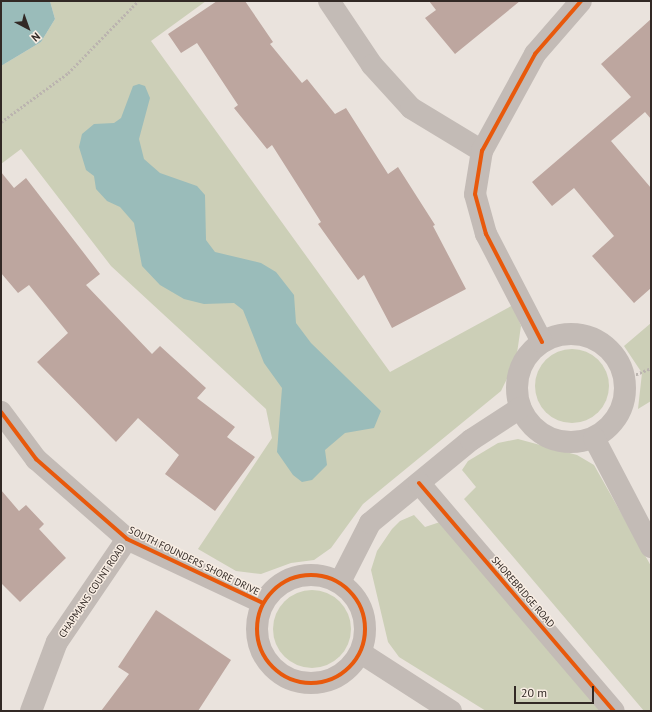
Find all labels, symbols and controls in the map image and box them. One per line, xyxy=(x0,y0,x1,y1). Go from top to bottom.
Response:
north arrow xyxy=(8,8,48,48)
text: N xyxy=(29,29,43,45)
street label: SOUTH FOUNDERS SHORE DRIVE xyxy=(127,524,261,598)
street label: CHAPMANS COUNT ROAD xyxy=(56,542,128,640)
street label: SHOREBRIDGE ROAD xyxy=(489,554,557,630)
scale bar xyxy=(516,678,596,704)
text: 20 m xyxy=(521,685,547,700)

